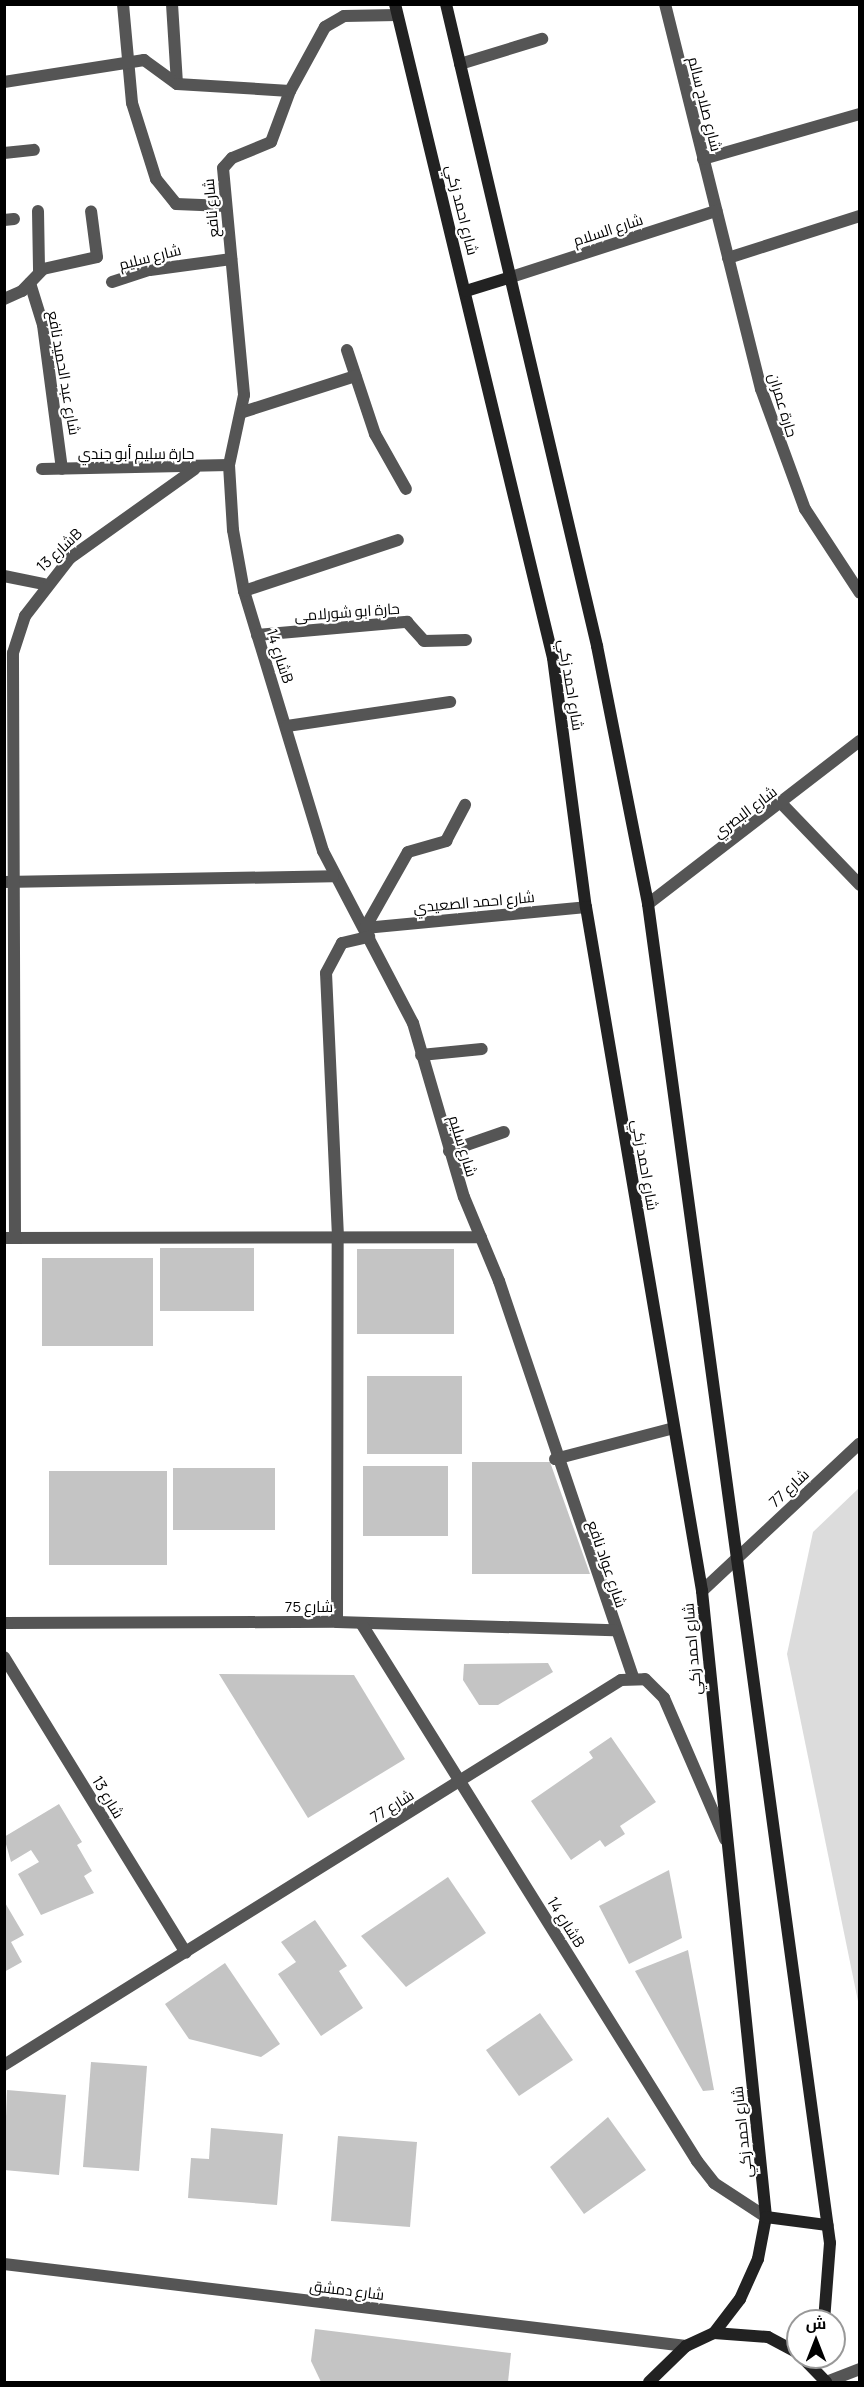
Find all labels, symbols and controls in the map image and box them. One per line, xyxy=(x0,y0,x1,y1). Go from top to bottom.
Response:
street label: شارع صلاح سالم xyxy=(685,55,725,153)
street label: شارع احمد زكي xyxy=(442,163,482,257)
street label: شارع نافع xyxy=(199,178,223,238)
street label: شارع السلام xyxy=(571,210,645,250)
street label: شارع سليم xyxy=(117,241,183,273)
street label: شارع عبد الحميد نافع xyxy=(44,309,84,437)
street label: حارة عمران xyxy=(765,371,801,439)
street label: حارة سليم أبو جندي xyxy=(78,445,194,463)
street label: شارع 13B xyxy=(33,525,85,575)
street label: حارة ابو شورلامى xyxy=(294,599,400,625)
street label: شارع 14B xyxy=(263,627,297,685)
street label: شارع احمد زكي xyxy=(555,638,587,732)
street label: شارع البصري xyxy=(710,782,780,842)
street label: شارع احمد الصعيدي xyxy=(412,888,536,916)
street label: شارع سليم xyxy=(445,1113,481,1179)
street label: شارع احمد زكي xyxy=(628,1118,662,1212)
street label: شارع 77 xyxy=(765,1465,813,1511)
street label: شارع عواد نافع xyxy=(584,1518,630,1610)
street label: شارع 75 xyxy=(285,1598,333,1616)
street label: شارع احمد زكي xyxy=(679,1602,705,1696)
street label: شارع 13 xyxy=(88,1773,128,1821)
street label: شارع 77 xyxy=(367,1786,417,1826)
street label: شارع 14B xyxy=(544,1894,588,1950)
street label: شارع احمد زكي xyxy=(728,2085,756,2179)
street label: شارع دمشق xyxy=(309,2276,385,2304)
north arrow xyxy=(786,2309,846,2369)
text: ش xyxy=(806,2312,826,2334)

